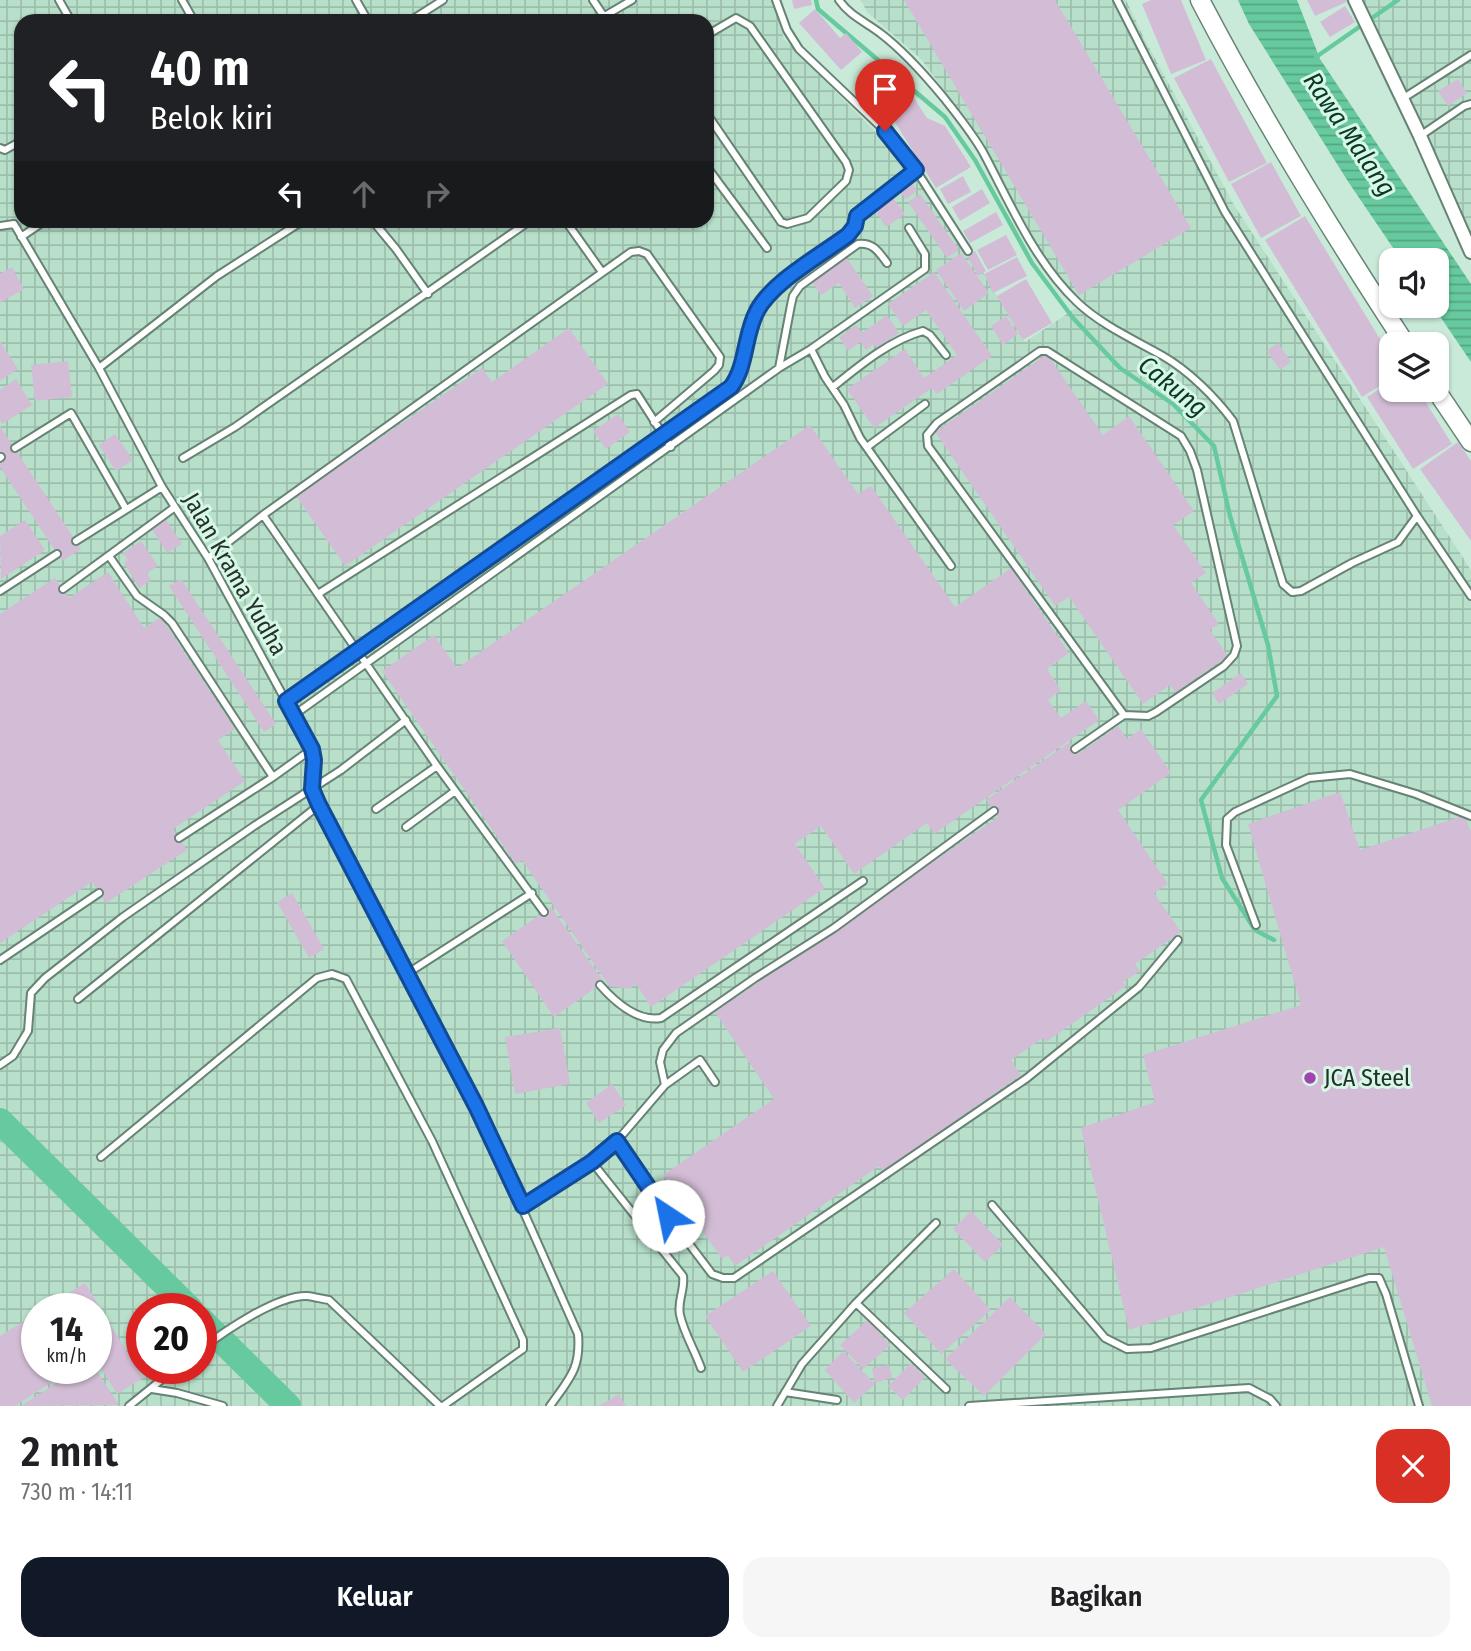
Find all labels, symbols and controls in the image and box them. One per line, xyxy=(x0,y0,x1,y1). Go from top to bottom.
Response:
text: 40 m xyxy=(150,39,250,98)
icon: left xyxy=(35,42,126,133)
pin xyxy=(855,59,915,131)
water label: Rawa Malang xyxy=(1297,66,1402,202)
icon: arrive xyxy=(866,70,904,108)
text: Belok kiri xyxy=(150,99,273,137)
icon: left xyxy=(272,175,310,213)
icon: ahead xyxy=(345,175,383,213)
icon: right xyxy=(418,175,456,213)
map controls xyxy=(1379,248,1449,402)
button: sound xyxy=(1379,248,1449,318)
button: layers xyxy=(1379,332,1449,402)
water label: Cakung xyxy=(1132,349,1213,423)
street label: Jalan Krama Yudha xyxy=(177,488,293,660)
place label: JCA Steel xyxy=(1324,1064,1410,1092)
marker: JCA Steel xyxy=(1302,1070,1318,1086)
position arrow xyxy=(631,1179,705,1253)
speed limit sign: 20 xyxy=(126,1293,217,1384)
text: 14 xyxy=(50,1308,83,1350)
text: km/h xyxy=(46,1345,87,1367)
text: 2 mnt xyxy=(21,1427,118,1477)
button: close xyxy=(1376,1429,1450,1503)
text: 730 m · 14:11 xyxy=(21,1478,133,1506)
button: Keluar xyxy=(21,1557,729,1637)
button: Bagikan xyxy=(743,1557,1450,1637)

